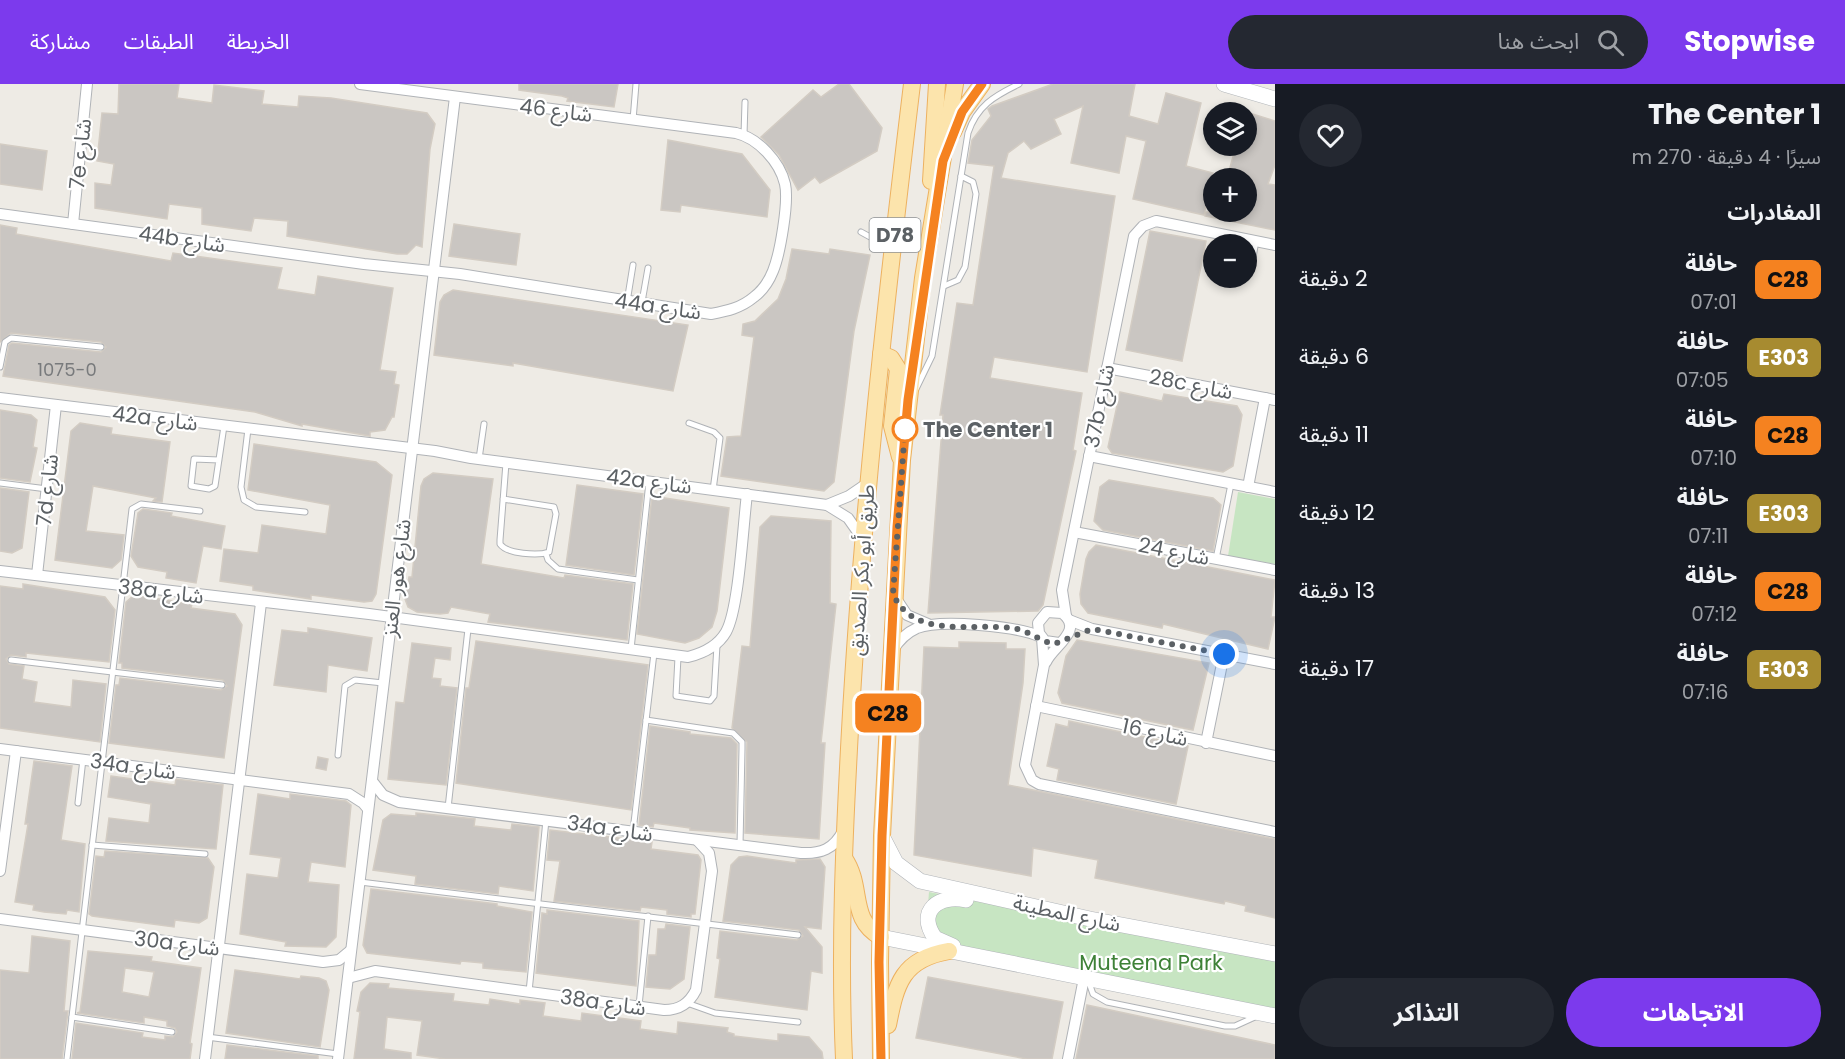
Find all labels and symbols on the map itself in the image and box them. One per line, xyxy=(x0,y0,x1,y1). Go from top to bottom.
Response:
street label: شارع 46 xyxy=(518,91,594,130)
street label: 7e شارع xyxy=(62,117,99,191)
road number: D78 xyxy=(870,218,920,252)
street label: 44b شارع xyxy=(137,219,227,260)
street label: 44a شارع xyxy=(613,286,703,327)
house number: 1075-0 xyxy=(37,357,97,382)
street label: 37b شارع xyxy=(1077,362,1122,450)
street label: 28c شارع xyxy=(1147,362,1235,407)
street label: 42a شارع xyxy=(110,398,199,439)
place label: The Center 1 xyxy=(923,415,1053,444)
marker: The Center 1 xyxy=(892,416,918,442)
street label: 7d شارع xyxy=(29,453,66,528)
street label: 42a شارع xyxy=(604,461,693,502)
street label: طريق أبو بكر الصديق xyxy=(841,483,881,657)
street label: شارع هور العنز xyxy=(374,517,419,640)
street label: شارع 24 xyxy=(1136,530,1212,573)
street label: 38a شارع xyxy=(116,571,206,612)
your location xyxy=(1209,639,1239,669)
line badge: C28 xyxy=(854,694,922,732)
street label: شارع 16 xyxy=(1119,711,1191,754)
street label: 34a شارع xyxy=(88,746,178,787)
street label: 34a شارع xyxy=(565,808,655,849)
street label: شارع المطينة xyxy=(1010,887,1123,940)
street label: 30a شارع xyxy=(132,923,222,964)
park label: Muteena Park xyxy=(1079,948,1223,977)
street label: 38a شارع xyxy=(558,982,648,1023)

